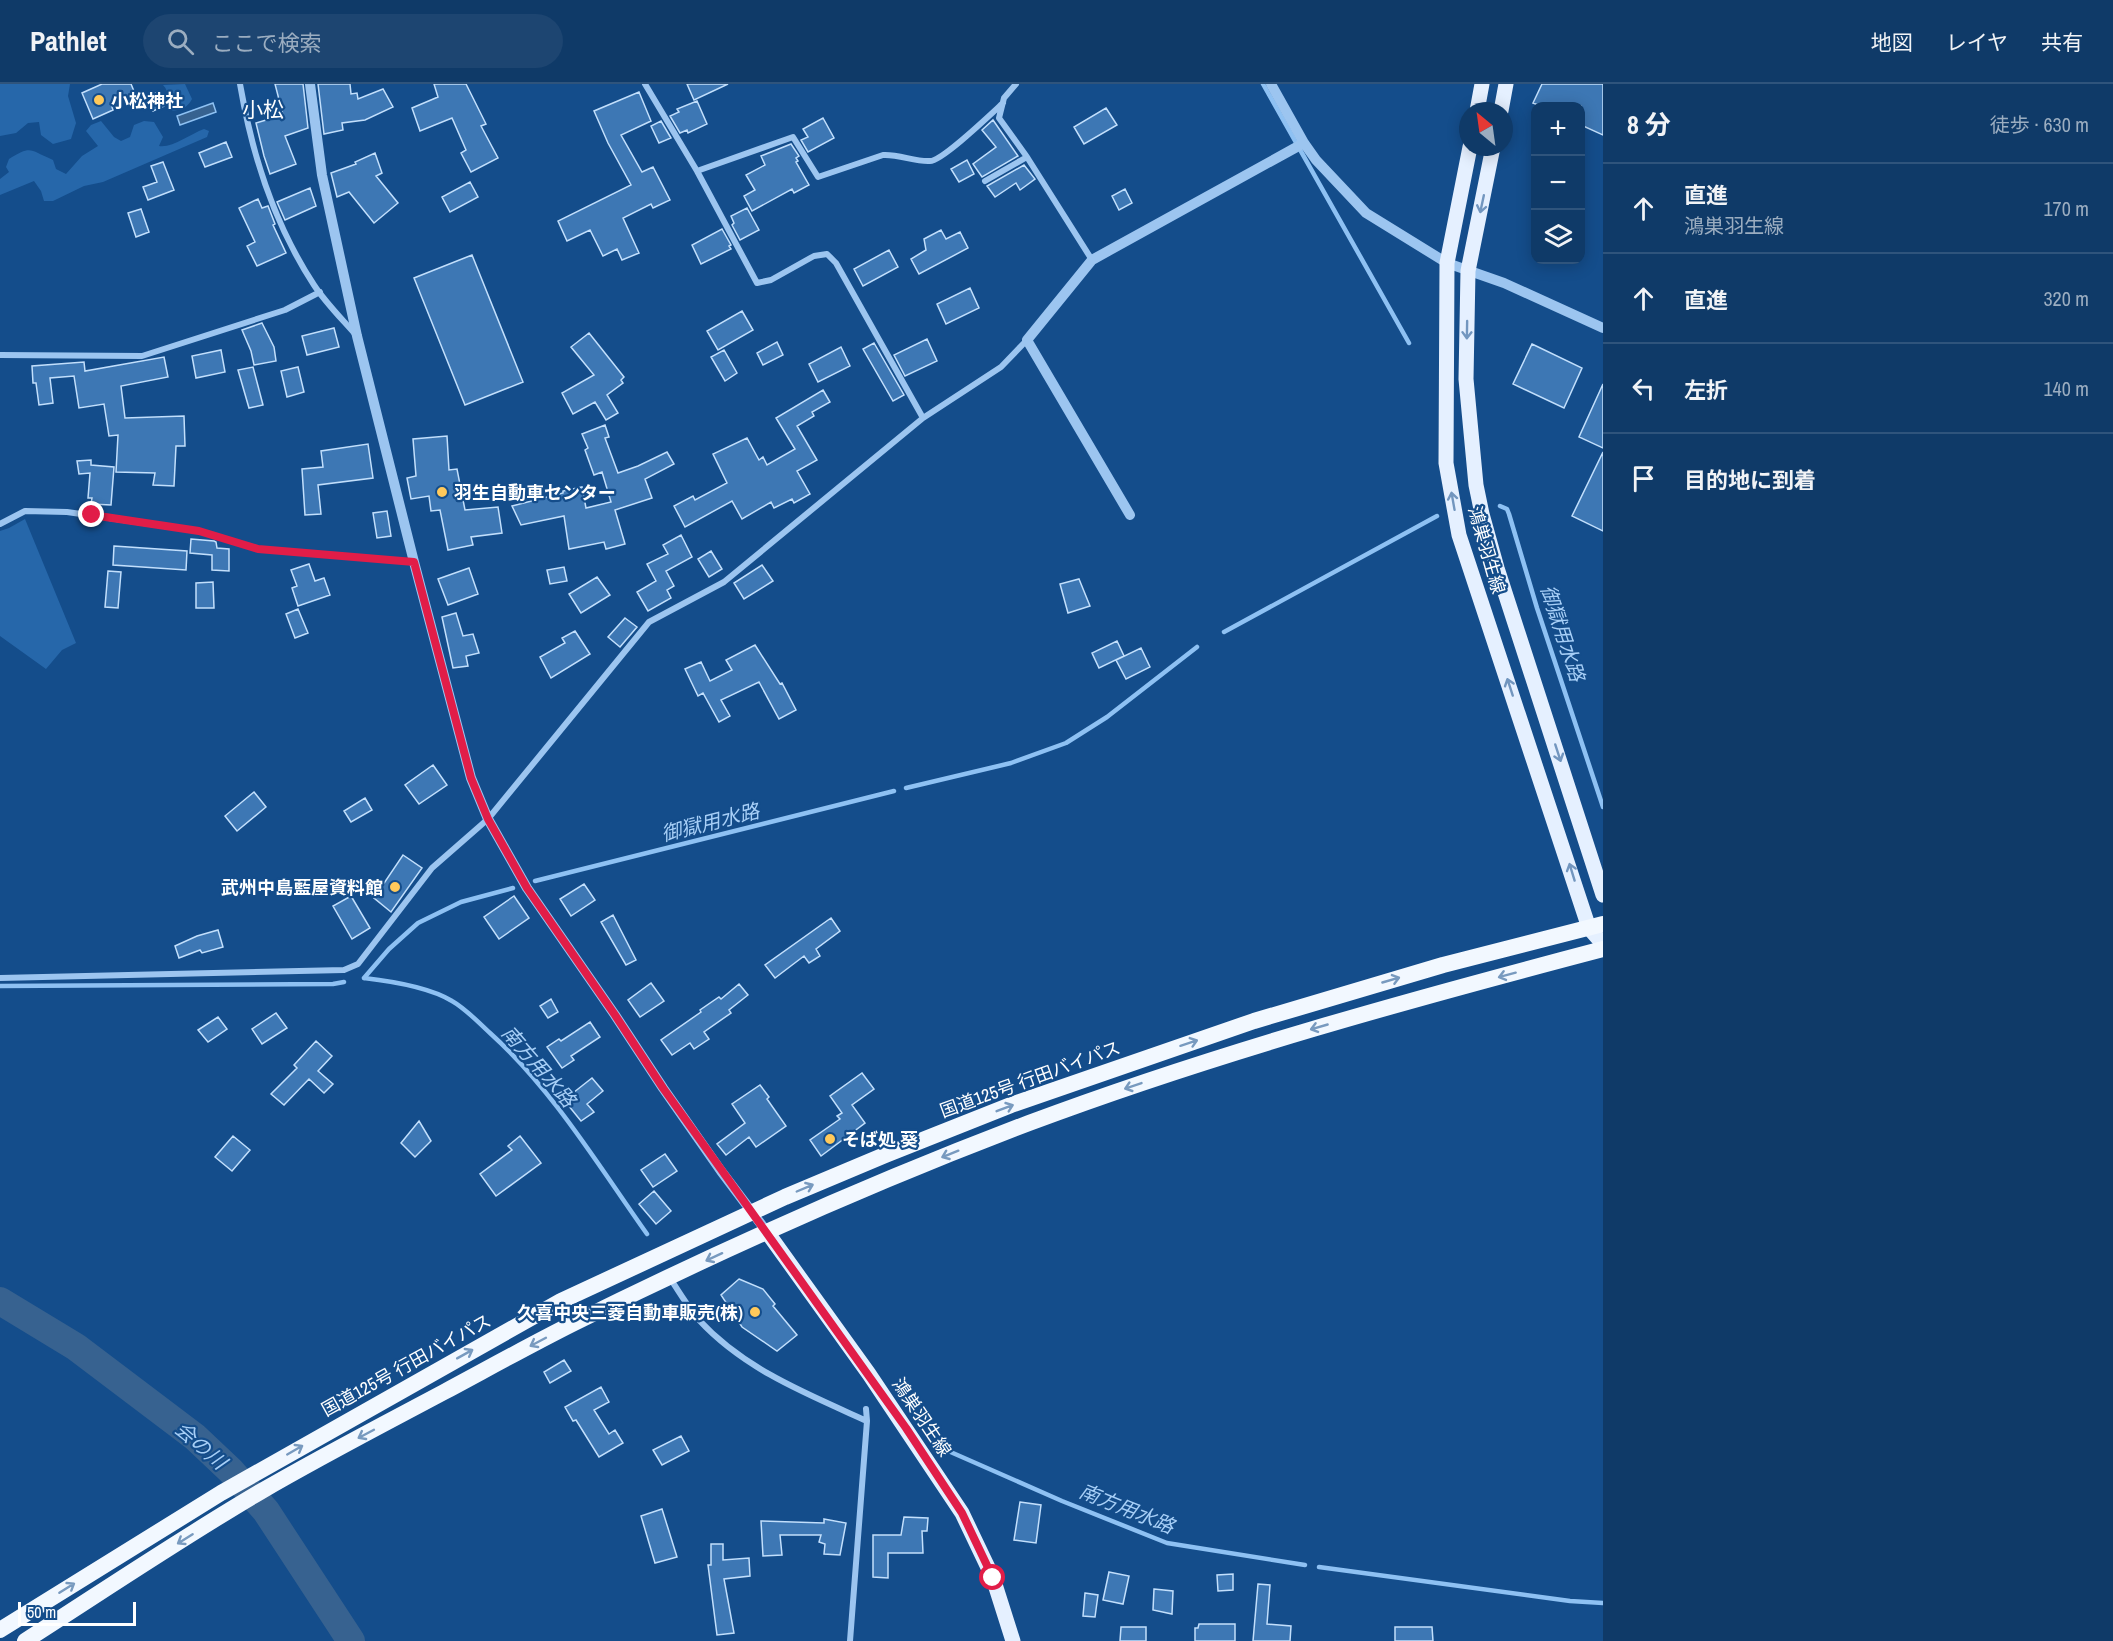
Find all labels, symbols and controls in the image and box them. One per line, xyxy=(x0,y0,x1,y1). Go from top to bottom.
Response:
search box xyxy=(143,14,563,68)
text: Pathlet xyxy=(30,22,107,60)
icon: search xyxy=(164,25,197,58)
text: ここで検索 xyxy=(212,28,322,58)
text: 地図 xyxy=(1871,28,1913,57)
text: レイヤ xyxy=(1946,28,2008,57)
text: 共有 xyxy=(2041,28,2083,57)
place label: 小松神社 xyxy=(111,88,183,113)
marker: 小松神社 xyxy=(92,93,106,107)
district label: 小松 xyxy=(242,95,284,124)
north arrow xyxy=(1459,102,1513,156)
map controls xyxy=(1531,102,1585,264)
button: + xyxy=(1531,102,1585,156)
text: 8 分 xyxy=(1627,107,1671,142)
text: 徒歩 · 630 m xyxy=(1990,111,2089,138)
button: − xyxy=(1531,156,1585,210)
text: 直進 xyxy=(1684,180,1728,210)
icon: ahead xyxy=(1627,192,1660,225)
one-way arrow xyxy=(1476,194,1487,214)
text: 170 m xyxy=(2043,195,2089,222)
button: layers xyxy=(1531,210,1585,264)
text: 鴻巣羽生線 xyxy=(1684,212,1784,239)
icon: ahead xyxy=(1627,282,1660,315)
text: 直進 xyxy=(1684,285,1728,315)
text: 320 m xyxy=(2043,285,2089,312)
one-way arrow xyxy=(1461,319,1472,339)
icon: left xyxy=(1627,372,1660,405)
text: 左折 xyxy=(1684,375,1728,405)
text: 140 m xyxy=(2043,375,2089,402)
icon: arrive xyxy=(1627,462,1660,495)
text: 目的地に到着 xyxy=(1684,465,1816,495)
place label: 羽生自動車センター xyxy=(454,480,616,505)
marker: 羽生自動車センター xyxy=(435,485,449,499)
one-way arrow xyxy=(1447,491,1458,511)
route end xyxy=(78,501,104,527)
street label: 鴻巣羽生線 xyxy=(1463,503,1511,597)
water label: 御獄用水路 xyxy=(1535,581,1592,687)
one-way arrow xyxy=(1504,678,1515,697)
one-way arrow xyxy=(1553,743,1564,762)
water label: 御獄用水路 xyxy=(658,796,764,847)
one-way arrow xyxy=(1566,863,1577,882)
place label: 武州中島藍屋資料館 xyxy=(221,875,383,900)
marker: 武州中島藍屋資料館 xyxy=(388,880,402,894)
one-way arrow xyxy=(1497,970,1516,981)
one-way arrow xyxy=(1381,974,1400,985)
water label: 南方用水路 xyxy=(496,1019,583,1114)
one-way arrow xyxy=(1310,1022,1329,1033)
street label: 国道125号 行田バイパス xyxy=(936,1035,1124,1123)
one-way arrow xyxy=(1179,1036,1198,1047)
one-way arrow xyxy=(1124,1082,1143,1093)
one-way arrow xyxy=(996,1101,1014,1112)
place label: そば処 葵 xyxy=(842,1127,918,1152)
marker: そば処 葵 xyxy=(823,1132,837,1146)
one-way arrow xyxy=(941,1150,960,1161)
one-way arrow xyxy=(795,1182,814,1193)
one-way arrow xyxy=(705,1252,724,1263)
place label: 久喜中央三菱自動車販売(株) xyxy=(517,1300,743,1325)
marker: 久喜中央三菱自動車販売(株) xyxy=(748,1305,762,1319)
street label: 国道125号 行田バイパス xyxy=(317,1308,495,1422)
one-way arrow xyxy=(530,1337,548,1348)
one-way arrow xyxy=(456,1348,473,1360)
street label: 鴻巣羽生線 xyxy=(886,1373,958,1461)
water label: 会の川 xyxy=(170,1415,234,1476)
one-way arrow xyxy=(358,1429,376,1440)
one-way arrow xyxy=(286,1444,303,1456)
water label: 南方用水路 xyxy=(1076,1477,1180,1540)
one-way arrow xyxy=(177,1533,194,1545)
route start xyxy=(979,1564,1005,1590)
one-way arrow xyxy=(59,1582,76,1595)
scale bar xyxy=(18,1599,136,1626)
text: 50 m xyxy=(27,1601,56,1623)

